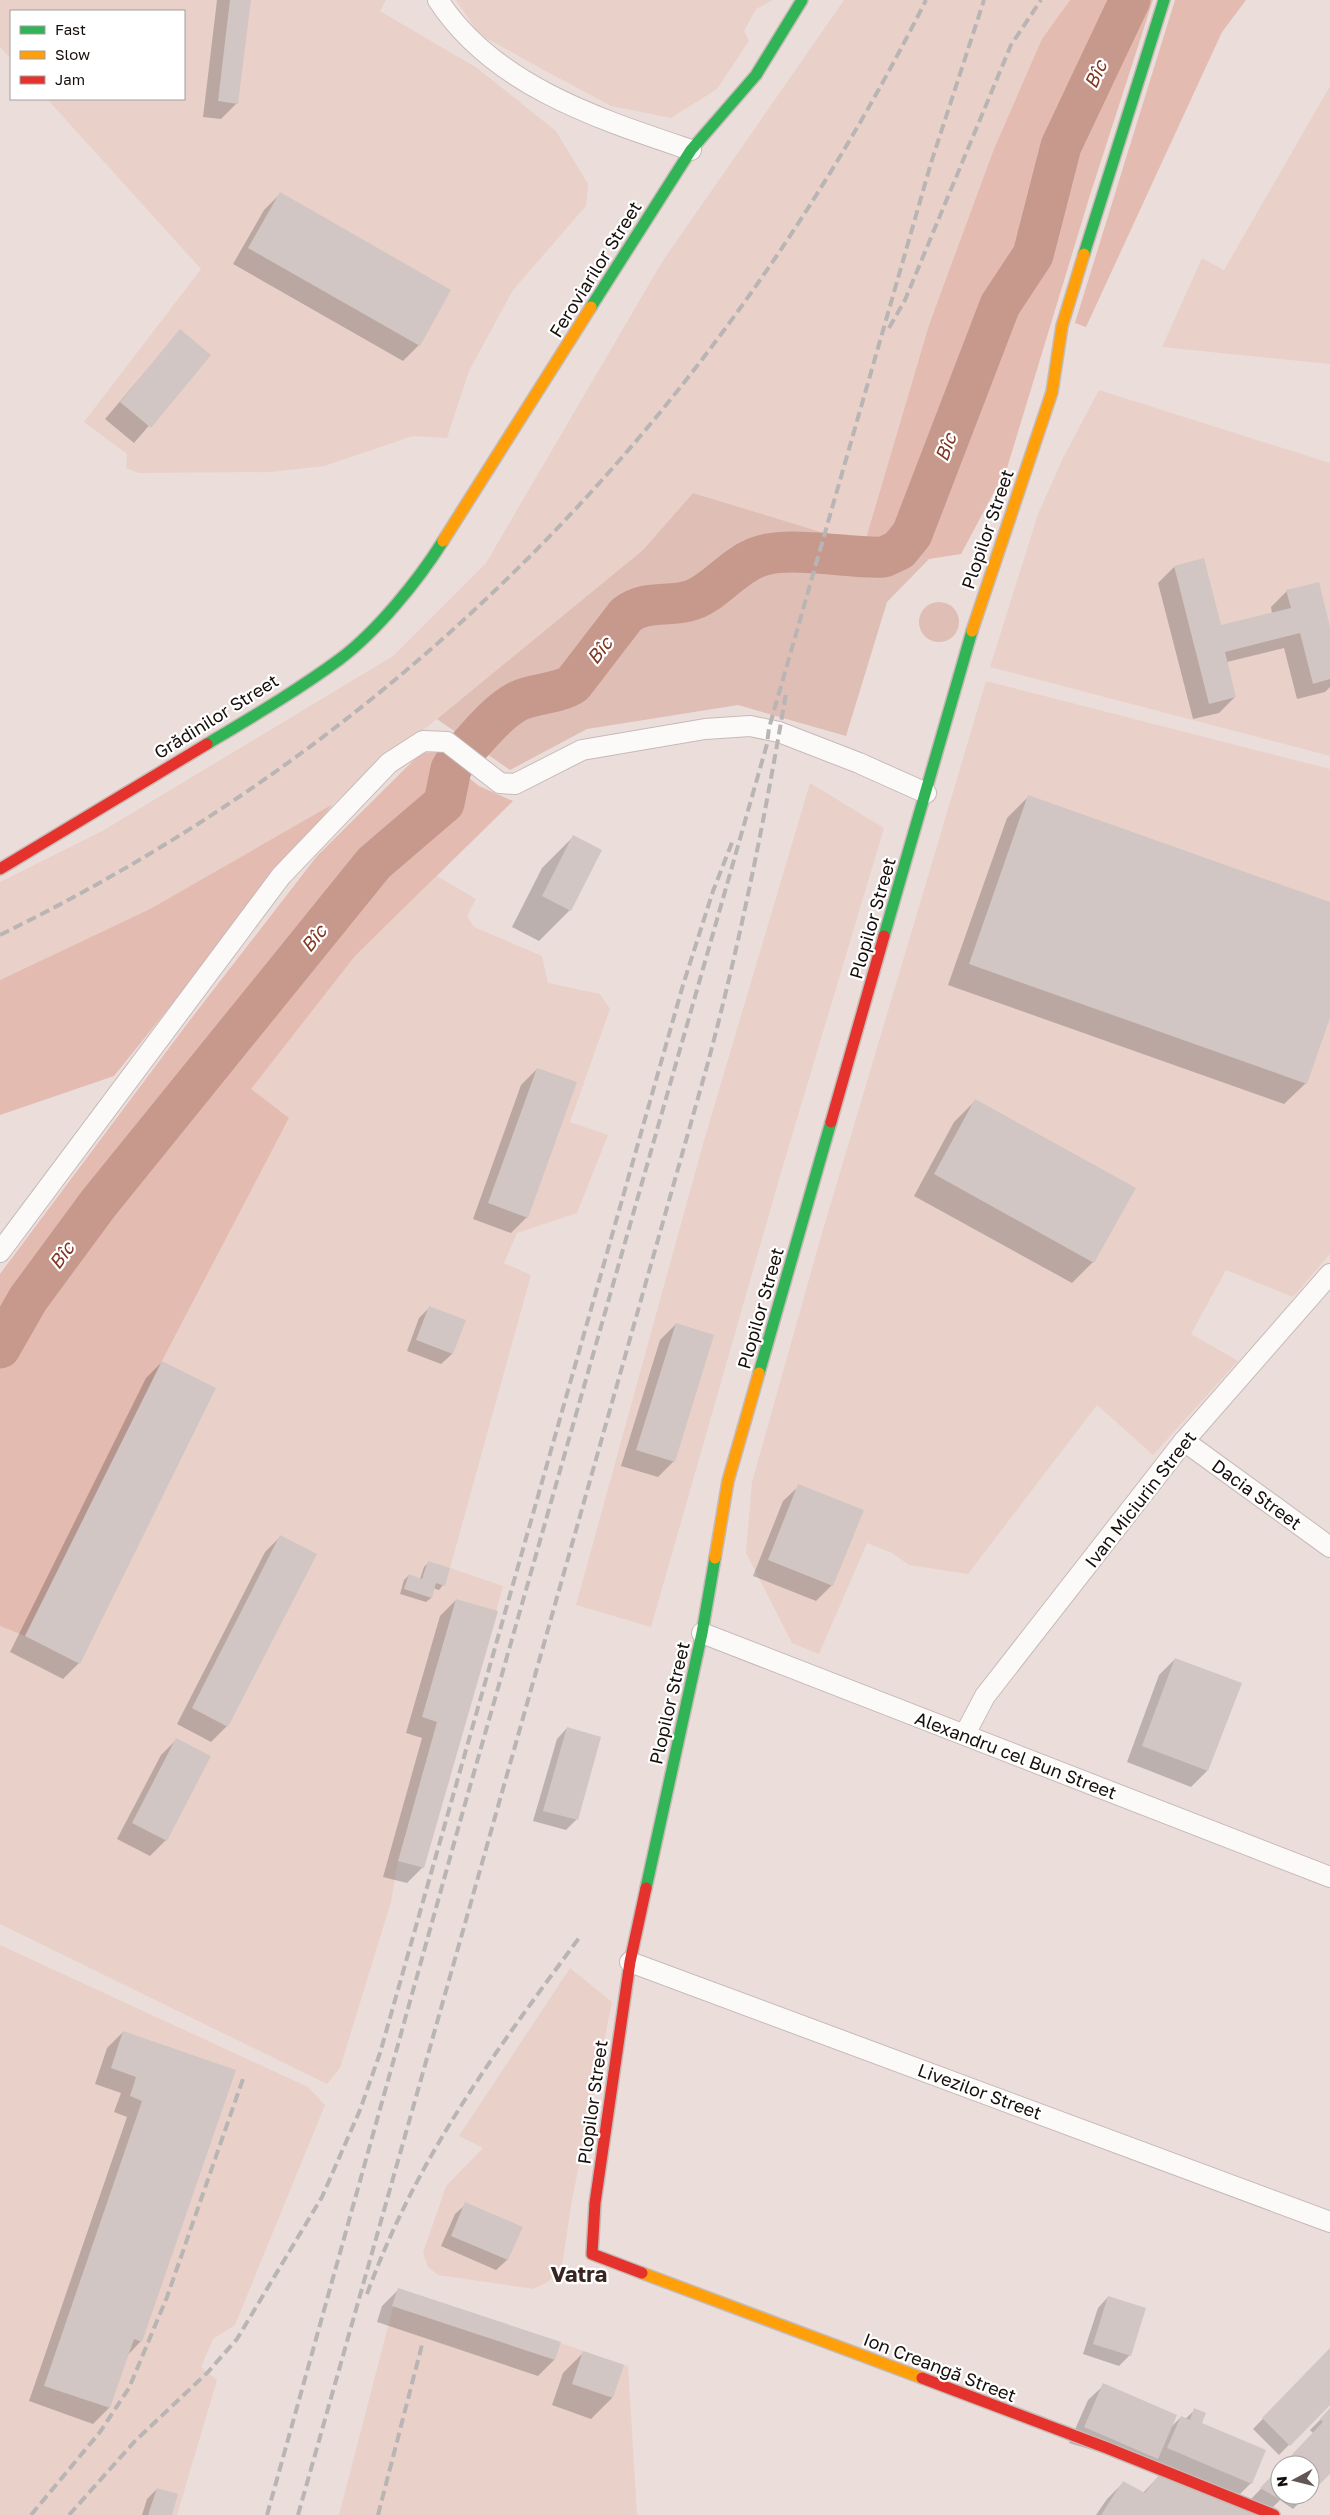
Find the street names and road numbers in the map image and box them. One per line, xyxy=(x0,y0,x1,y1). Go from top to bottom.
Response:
street label: Feroviarilor Street xyxy=(544,197,646,341)
street label: Plopilor Street xyxy=(956,466,1018,592)
street label: Grădinilor Street xyxy=(150,669,282,763)
street label: Plopilor Street xyxy=(844,855,900,981)
street label: Plopilor Street xyxy=(732,1245,788,1371)
street label: Ivan Miciurin Street xyxy=(1080,1426,1200,1572)
street label: Dacia Street xyxy=(1208,1454,1306,1534)
street label: Plopilor Street xyxy=(644,1640,694,1766)
street label: Alexandru cel Bun Street xyxy=(912,1706,1120,1804)
street label: Plopilor Street xyxy=(572,2038,612,2166)
street label: Livezilor Street xyxy=(915,2058,1045,2124)
street label: Ion Creangă Street xyxy=(861,2328,1019,2406)

